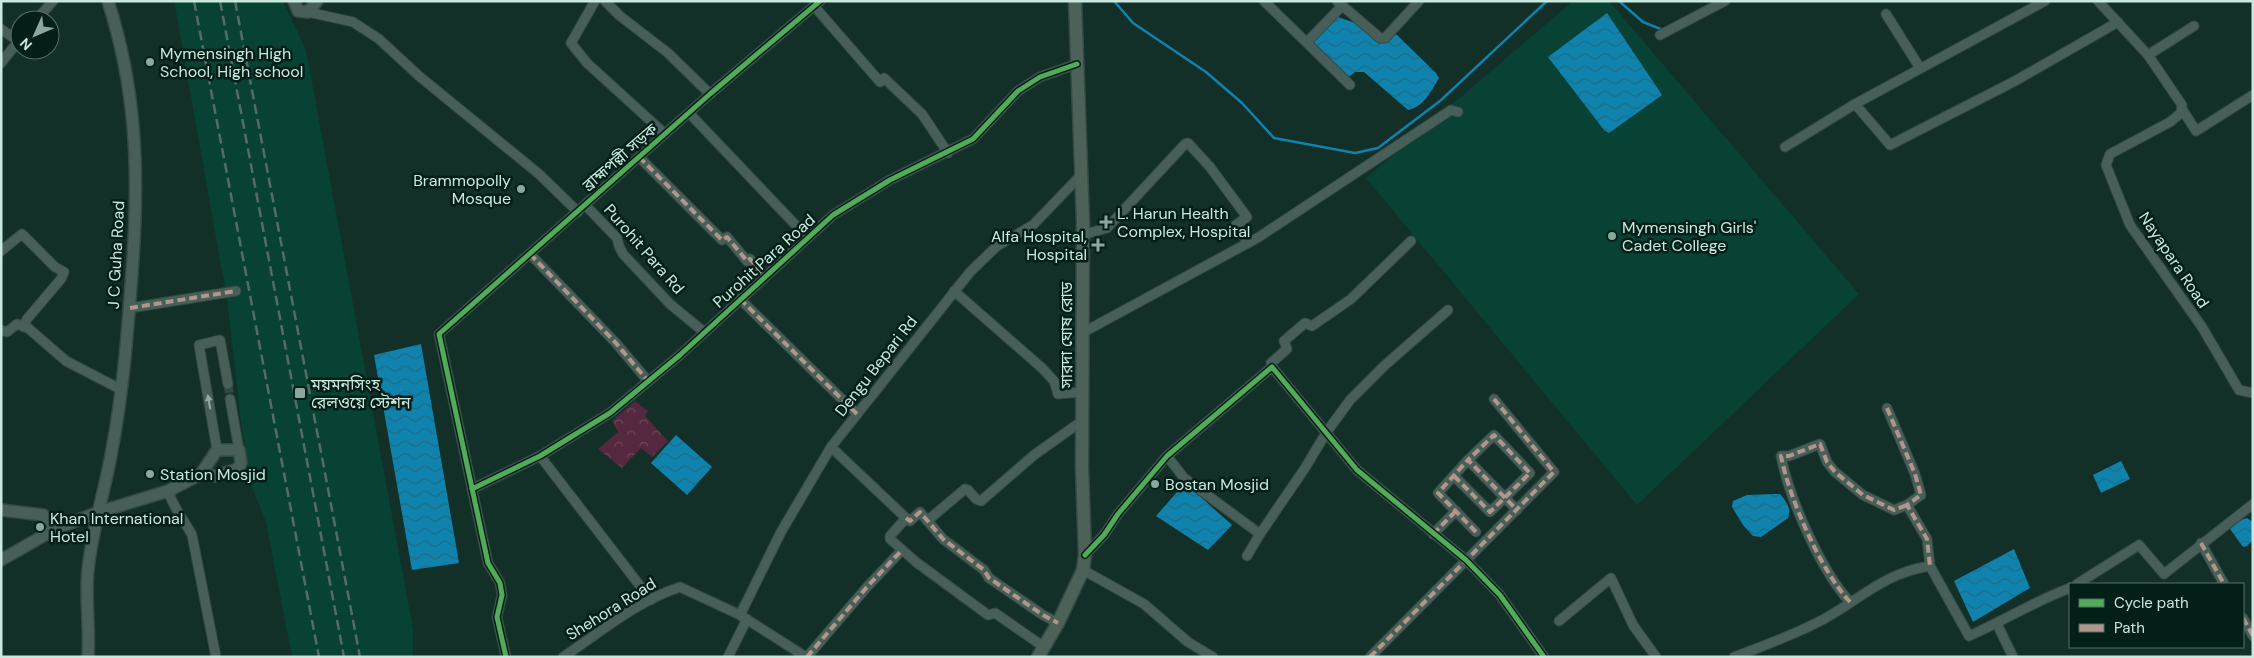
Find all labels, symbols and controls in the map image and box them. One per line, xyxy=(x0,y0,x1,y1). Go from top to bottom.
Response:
north arrow xyxy=(10,10,60,60)
text: N xyxy=(16,34,36,54)
place label: Mymensingh High School, High school xyxy=(160,43,303,82)
marker: Mymensingh High School, High school xyxy=(144,56,156,68)
street label: ব্রাহ্মপল্লী সড়ক xyxy=(578,118,663,196)
place label: Brammopolly Mosque xyxy=(413,170,511,209)
marker: Brammopolly Mosque xyxy=(515,183,527,195)
street label: J C Guha Road xyxy=(103,200,129,310)
street label: Purohit Para Rd xyxy=(599,200,689,298)
place label: L. Harun Health Complex, Hospital xyxy=(1117,203,1250,242)
street label: Nayapara Road xyxy=(2134,208,2214,312)
street label: Purohit Para Road xyxy=(708,209,820,313)
marker: L. Harun Health Complex, Hospital xyxy=(1099,215,1113,229)
place label: Mymensingh Girls' Cadet College xyxy=(1622,217,1756,256)
place label: Alfa Hospital, Hospital xyxy=(991,226,1087,265)
marker: Mymensingh Girls' Cadet College xyxy=(1606,230,1618,242)
marker: Alfa Hospital, Hospital xyxy=(1091,238,1105,252)
street label: সারদা ঘোষ রোড xyxy=(1056,281,1077,389)
street label: Dengu Bepari Rd xyxy=(830,311,922,421)
place label: ময়মনসিংহ রেলওয়ে স্টেশন xyxy=(310,374,411,413)
marker: ময়মনসিংহ রেলওয়ে স্টেশন xyxy=(293,386,307,400)
one-way arrow xyxy=(204,394,212,410)
place label: Station Mosjid xyxy=(160,464,266,485)
marker: Station Mosjid xyxy=(144,468,156,480)
place label: Bostan Mosjid xyxy=(1165,474,1269,495)
marker: Bostan Mosjid xyxy=(1149,478,1161,490)
place label: Khan International Hotel xyxy=(50,508,183,547)
marker: Khan International Hotel xyxy=(34,521,46,533)
street label: Shehora Road xyxy=(562,573,660,645)
legend xyxy=(2069,583,2244,648)
text: Cycle path xyxy=(2114,593,2189,613)
text: Path xyxy=(2114,618,2145,638)

